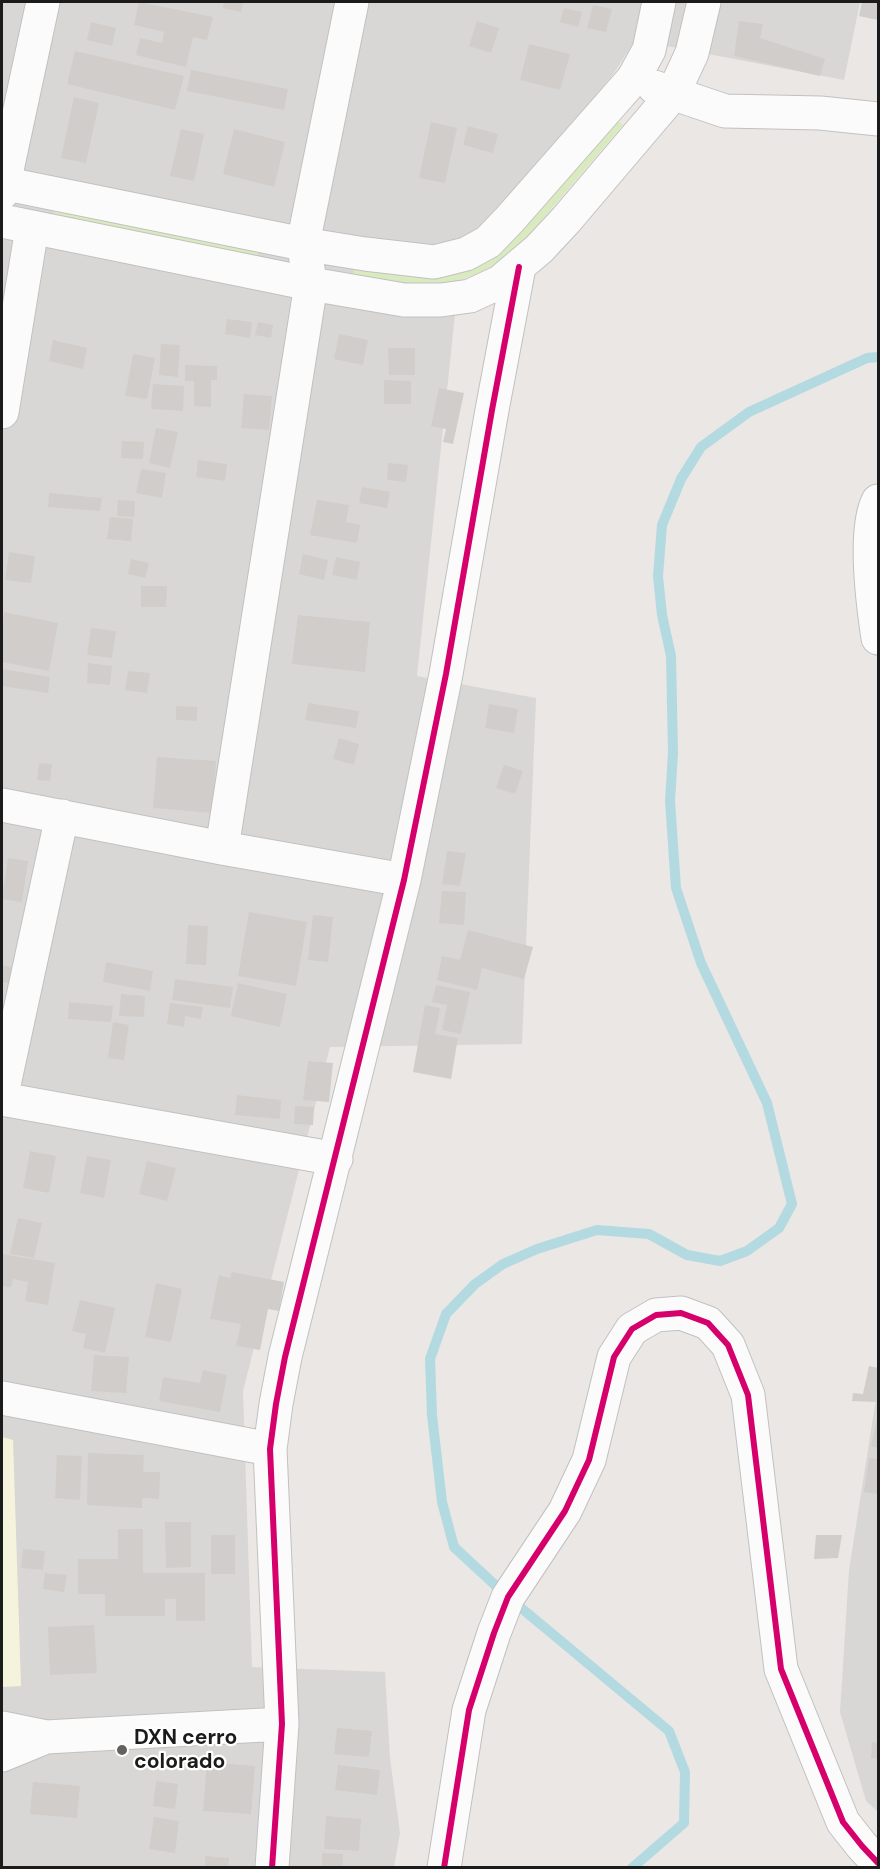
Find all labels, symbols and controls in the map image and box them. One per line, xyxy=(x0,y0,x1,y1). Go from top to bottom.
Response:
place label: DXN cerro colorado xyxy=(134,1725,237,1775)
marker: DXN cerro colorado xyxy=(115,1743,129,1757)

